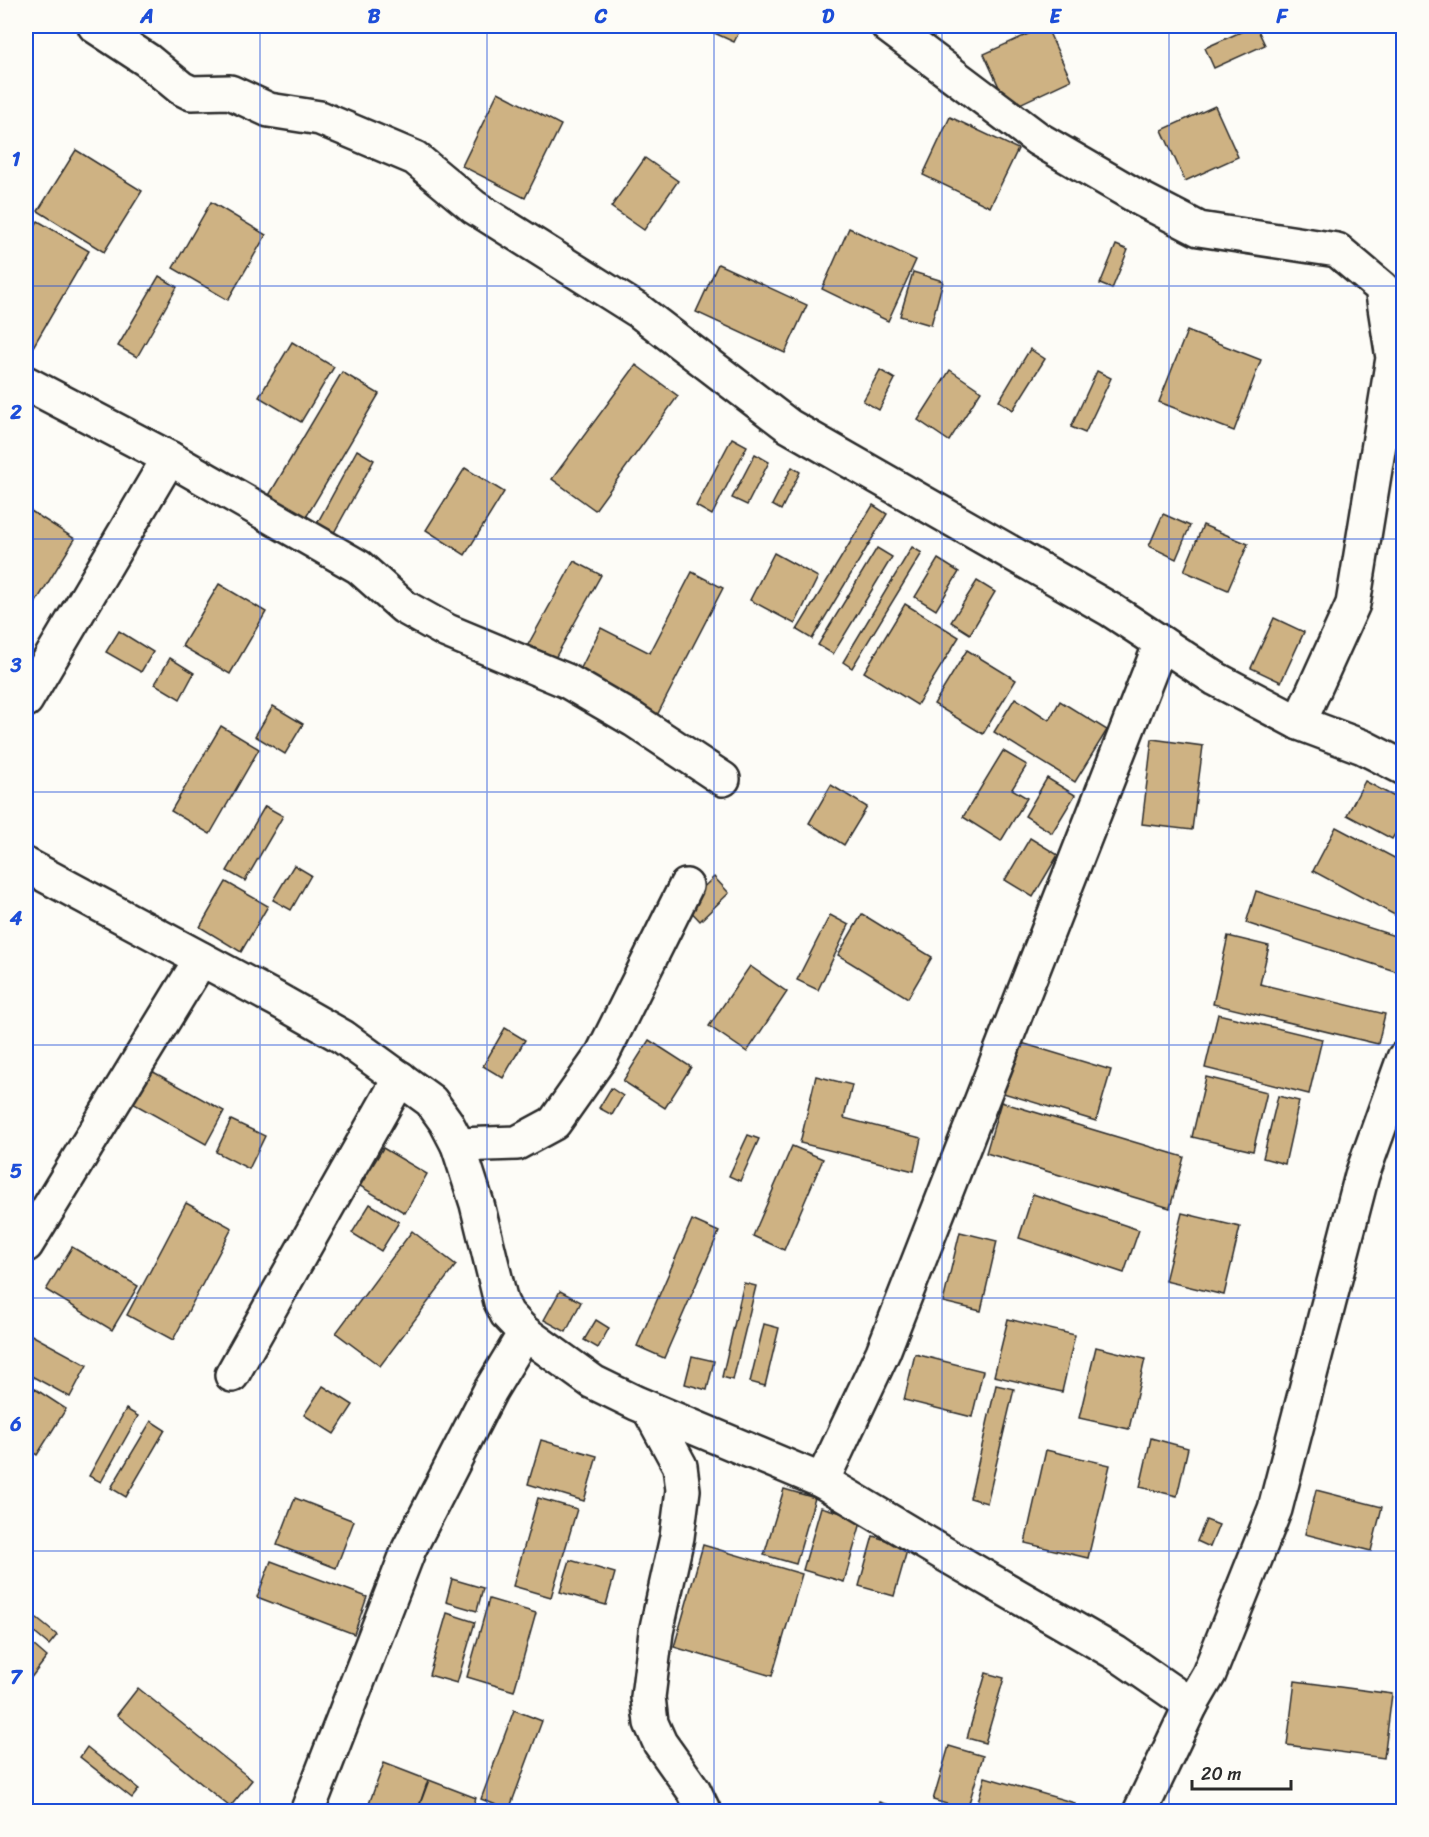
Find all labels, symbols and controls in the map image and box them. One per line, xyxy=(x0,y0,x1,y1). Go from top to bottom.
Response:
text: A xyxy=(139,0,154,34)
text: B xyxy=(368,0,381,34)
text: C xyxy=(594,0,608,34)
text: D xyxy=(822,0,835,34)
text: E xyxy=(1049,0,1062,34)
text: F xyxy=(1276,0,1289,34)
text: 1 xyxy=(12,142,21,177)
text: 2 xyxy=(9,395,22,430)
text: 3 xyxy=(10,648,22,683)
text: 4 xyxy=(9,901,23,936)
text: 5 xyxy=(10,1154,22,1189)
text: 6 xyxy=(9,1407,22,1442)
text: 7 xyxy=(10,1660,23,1695)
scale bar xyxy=(1192,1753,1291,1791)
text: 20 m xyxy=(1201,1758,1241,1790)

